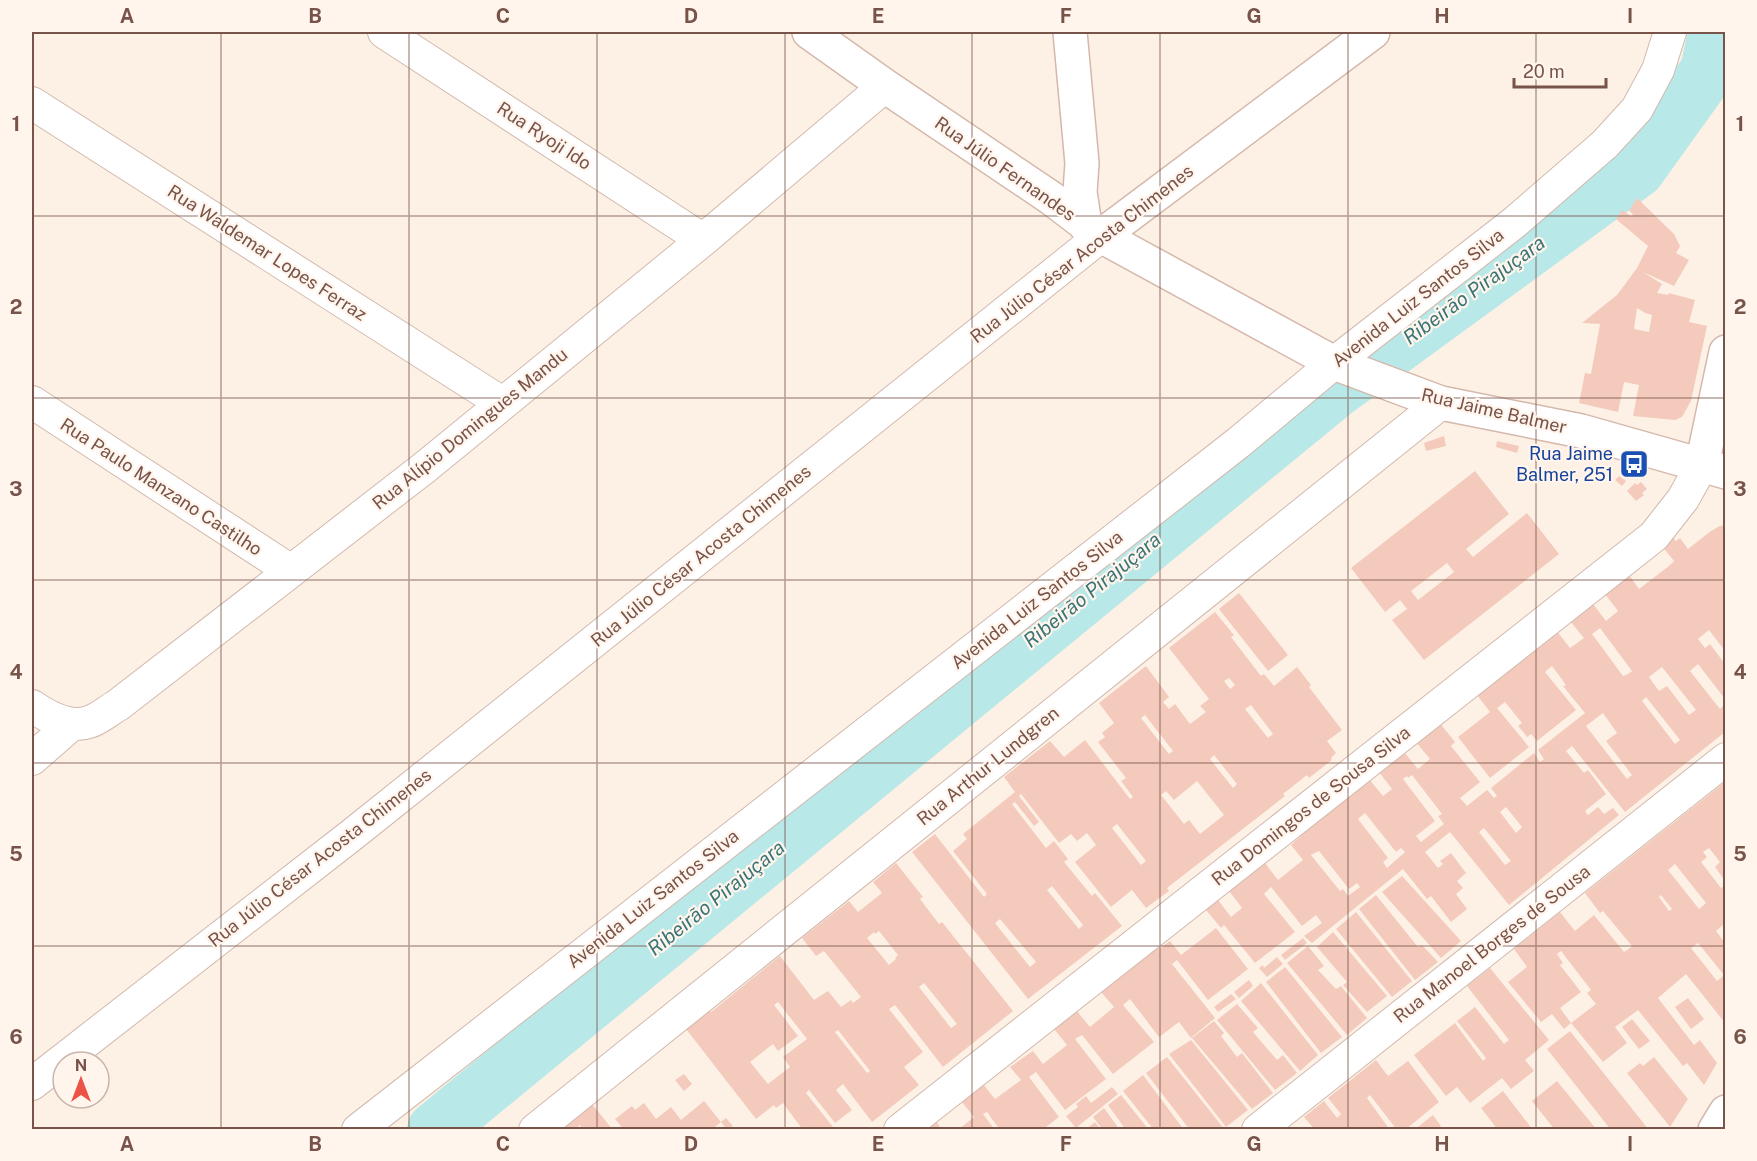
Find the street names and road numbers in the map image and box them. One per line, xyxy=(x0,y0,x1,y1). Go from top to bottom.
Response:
street label: Rua Ryoji Ido xyxy=(493,97,595,174)
street label: Rua Júlio Fernandes xyxy=(931,112,1080,225)
street label: Rua Júlio César Acosta Chimenes xyxy=(966,160,1197,347)
street label: Rua Waldemar Lopes Ferraz xyxy=(164,180,371,325)
street label: Avenida Luiz Santos Silva xyxy=(1328,224,1508,371)
street label: Rua Alípio Domingues Mandu xyxy=(368,343,571,514)
street label: Rua Jaime Balmer xyxy=(1419,384,1569,437)
street label: Rua Paulo Manzano Castilho xyxy=(56,413,266,560)
street label: Rua Júlio César Acosta Chimenes xyxy=(586,460,815,651)
street label: Avenida Luiz Santos Silva xyxy=(947,526,1127,673)
street label: Rua Arthur Lundgren xyxy=(912,702,1063,829)
street label: Rua Domingos de Sousa Silva xyxy=(1207,722,1414,890)
street label: Rua Júlio César Acosta Chimenes xyxy=(204,764,435,951)
street label: Avenida Luiz Santos Silva xyxy=(563,825,743,972)
street label: Rua Manoel Borges de Sousa xyxy=(1389,860,1594,1027)

